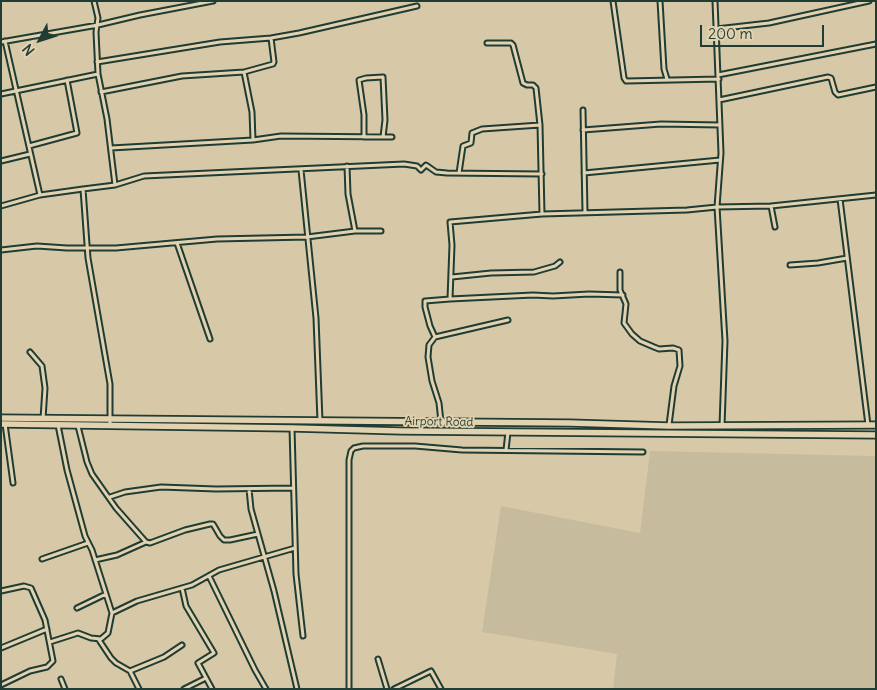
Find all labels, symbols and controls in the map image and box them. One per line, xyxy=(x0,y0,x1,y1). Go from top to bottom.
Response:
north arrow xyxy=(15,15,65,65)
scale bar xyxy=(702,15,826,47)
text: 200 m xyxy=(708,24,753,43)
text: N xyxy=(19,40,39,59)
street label: Airport Road xyxy=(404,414,474,430)

